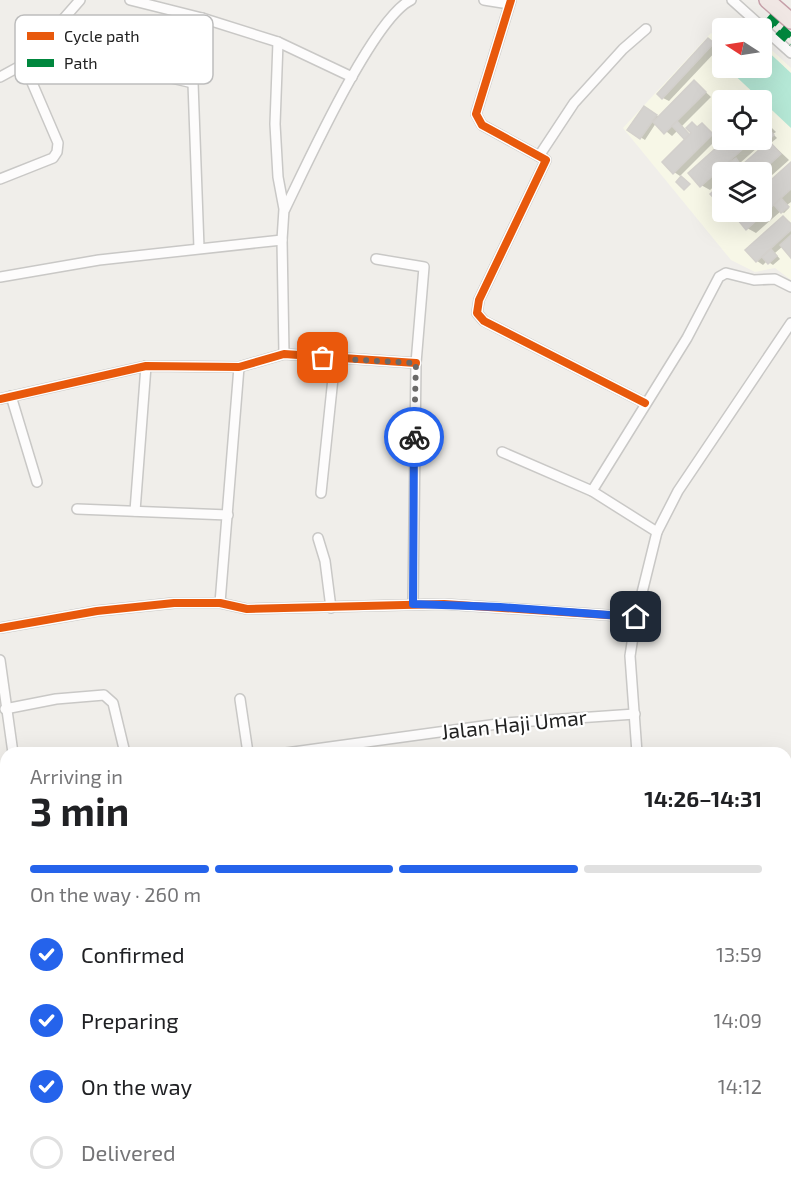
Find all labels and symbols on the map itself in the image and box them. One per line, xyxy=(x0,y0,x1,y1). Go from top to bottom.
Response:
legend xyxy=(15,15,213,84)
north arrow xyxy=(712,18,772,78)
text: Cycle path xyxy=(64,26,140,45)
text: Path xyxy=(64,53,98,72)
pin xyxy=(297,332,348,383)
courier xyxy=(384,407,444,467)
pin xyxy=(610,591,661,642)
street label: Jalan Haji Umar xyxy=(440,703,589,745)

